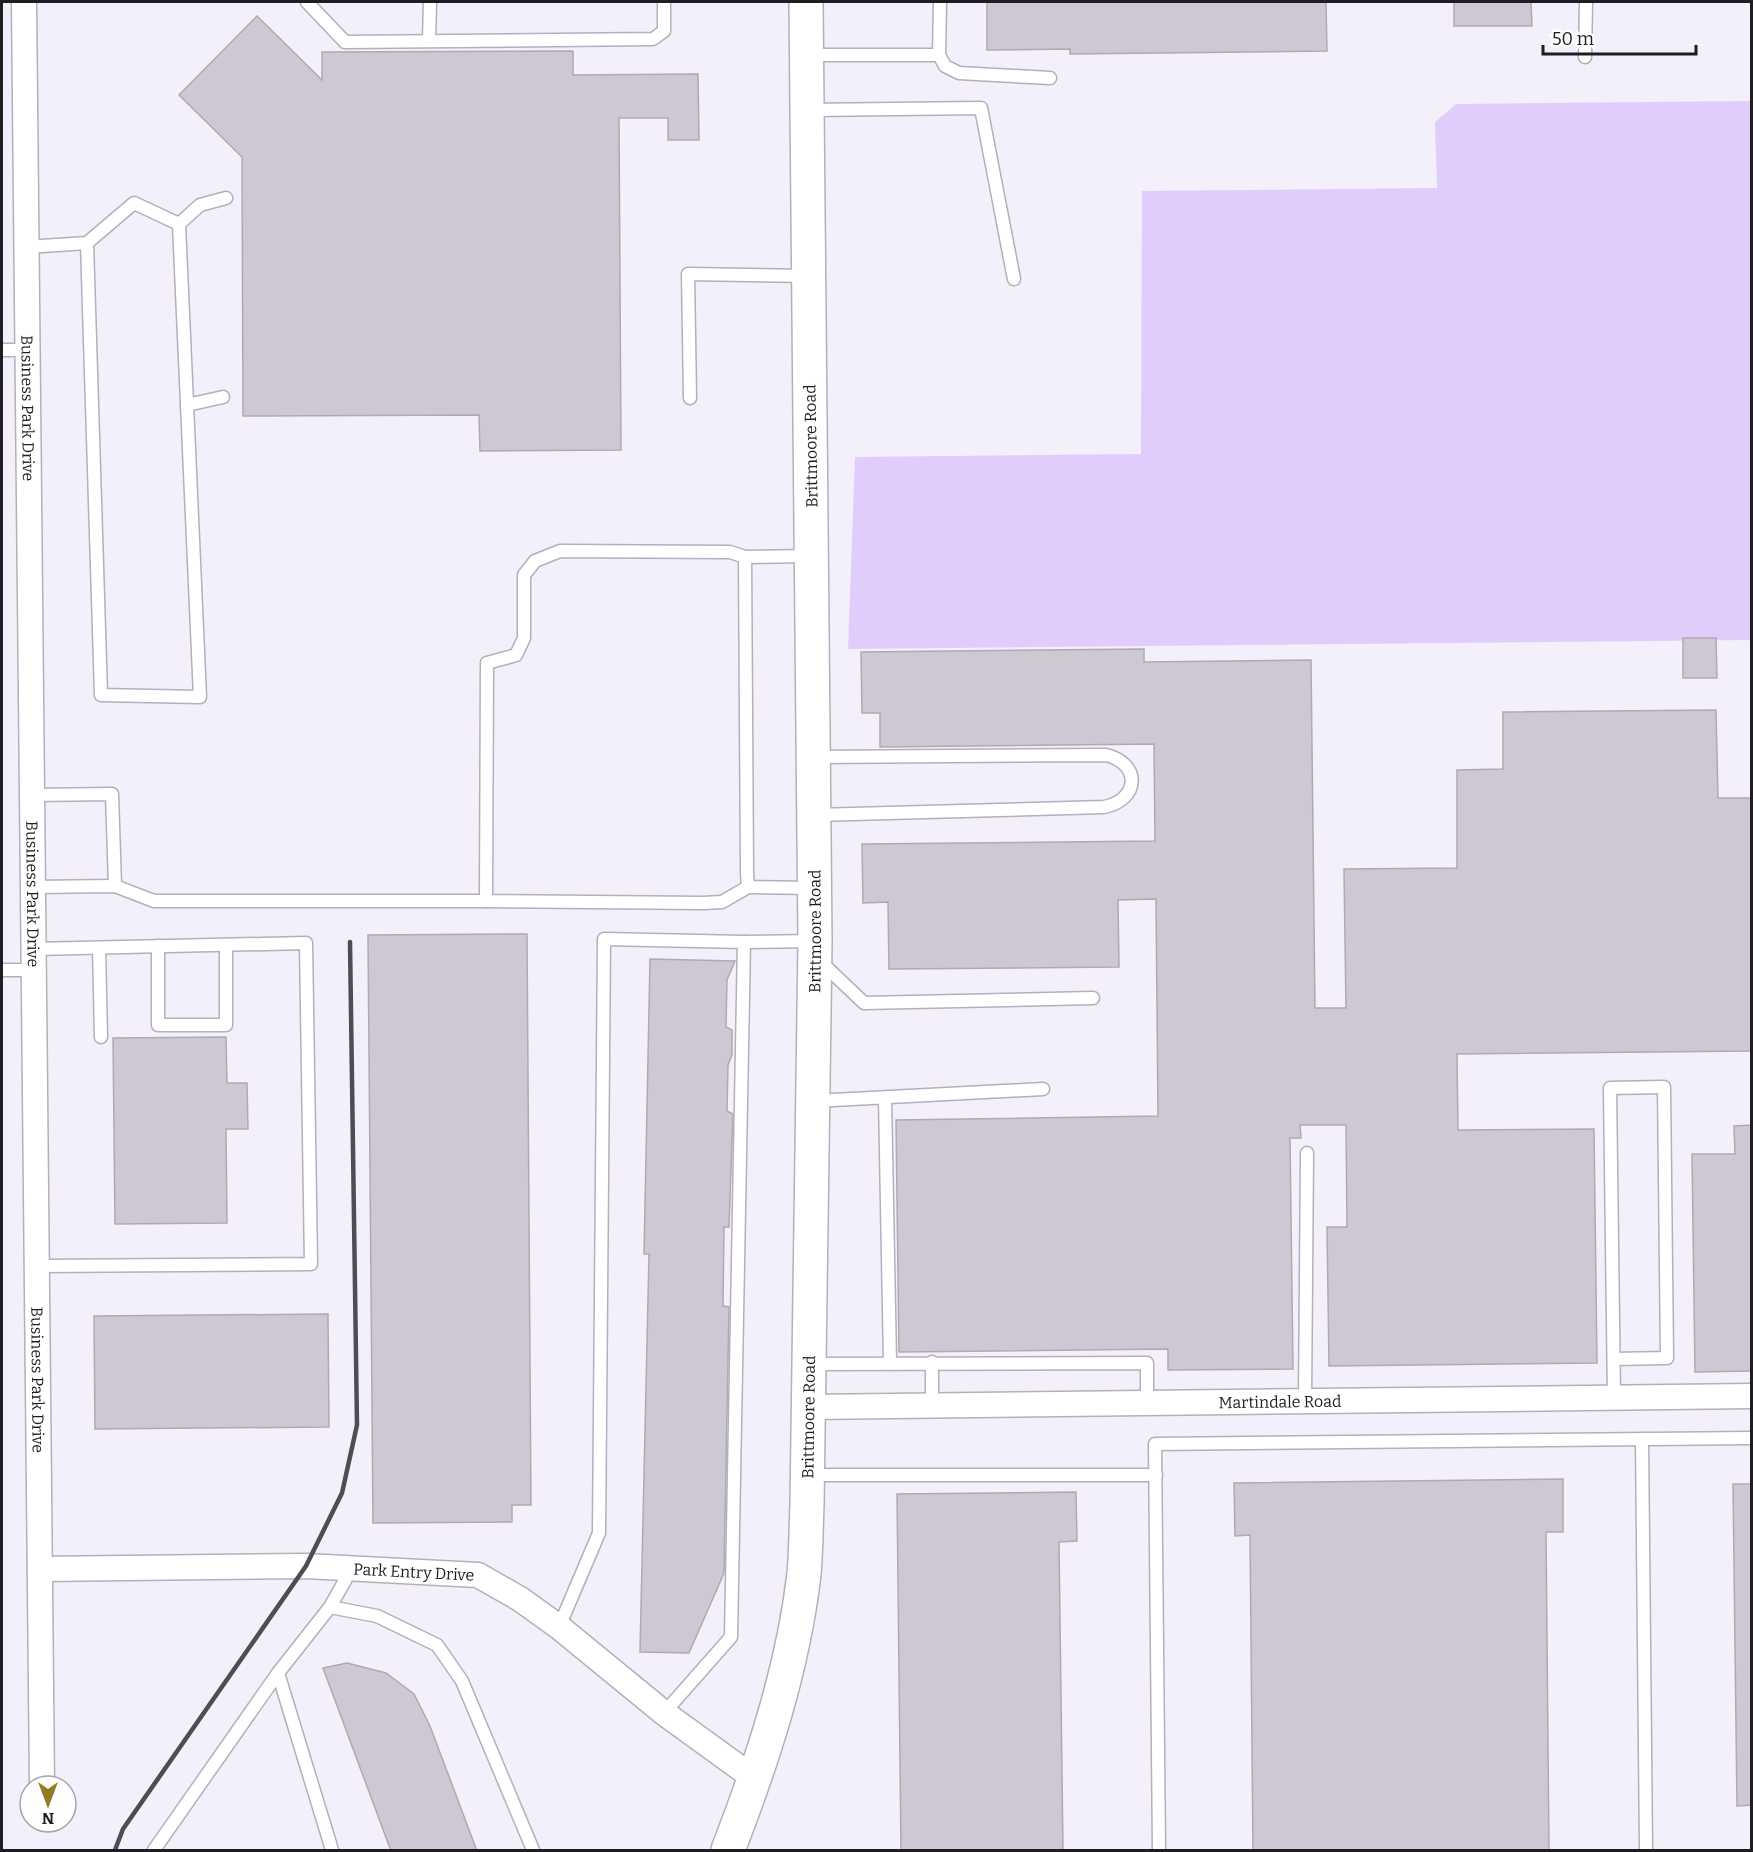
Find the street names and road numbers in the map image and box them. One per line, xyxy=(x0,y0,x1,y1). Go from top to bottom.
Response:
street label: Business Park Drive xyxy=(18,335,38,481)
street label: Brittmoore Road xyxy=(800,384,822,508)
street label: Business Park Drive xyxy=(23,821,43,967)
street label: Brittmoore Road xyxy=(805,869,825,993)
street label: Business Park Drive xyxy=(28,1307,48,1453)
street label: Brittmoore Road xyxy=(798,1355,819,1479)
street label: Martindale Road xyxy=(1218,1391,1342,1412)
street label: Park Entry Drive xyxy=(353,1559,475,1584)

